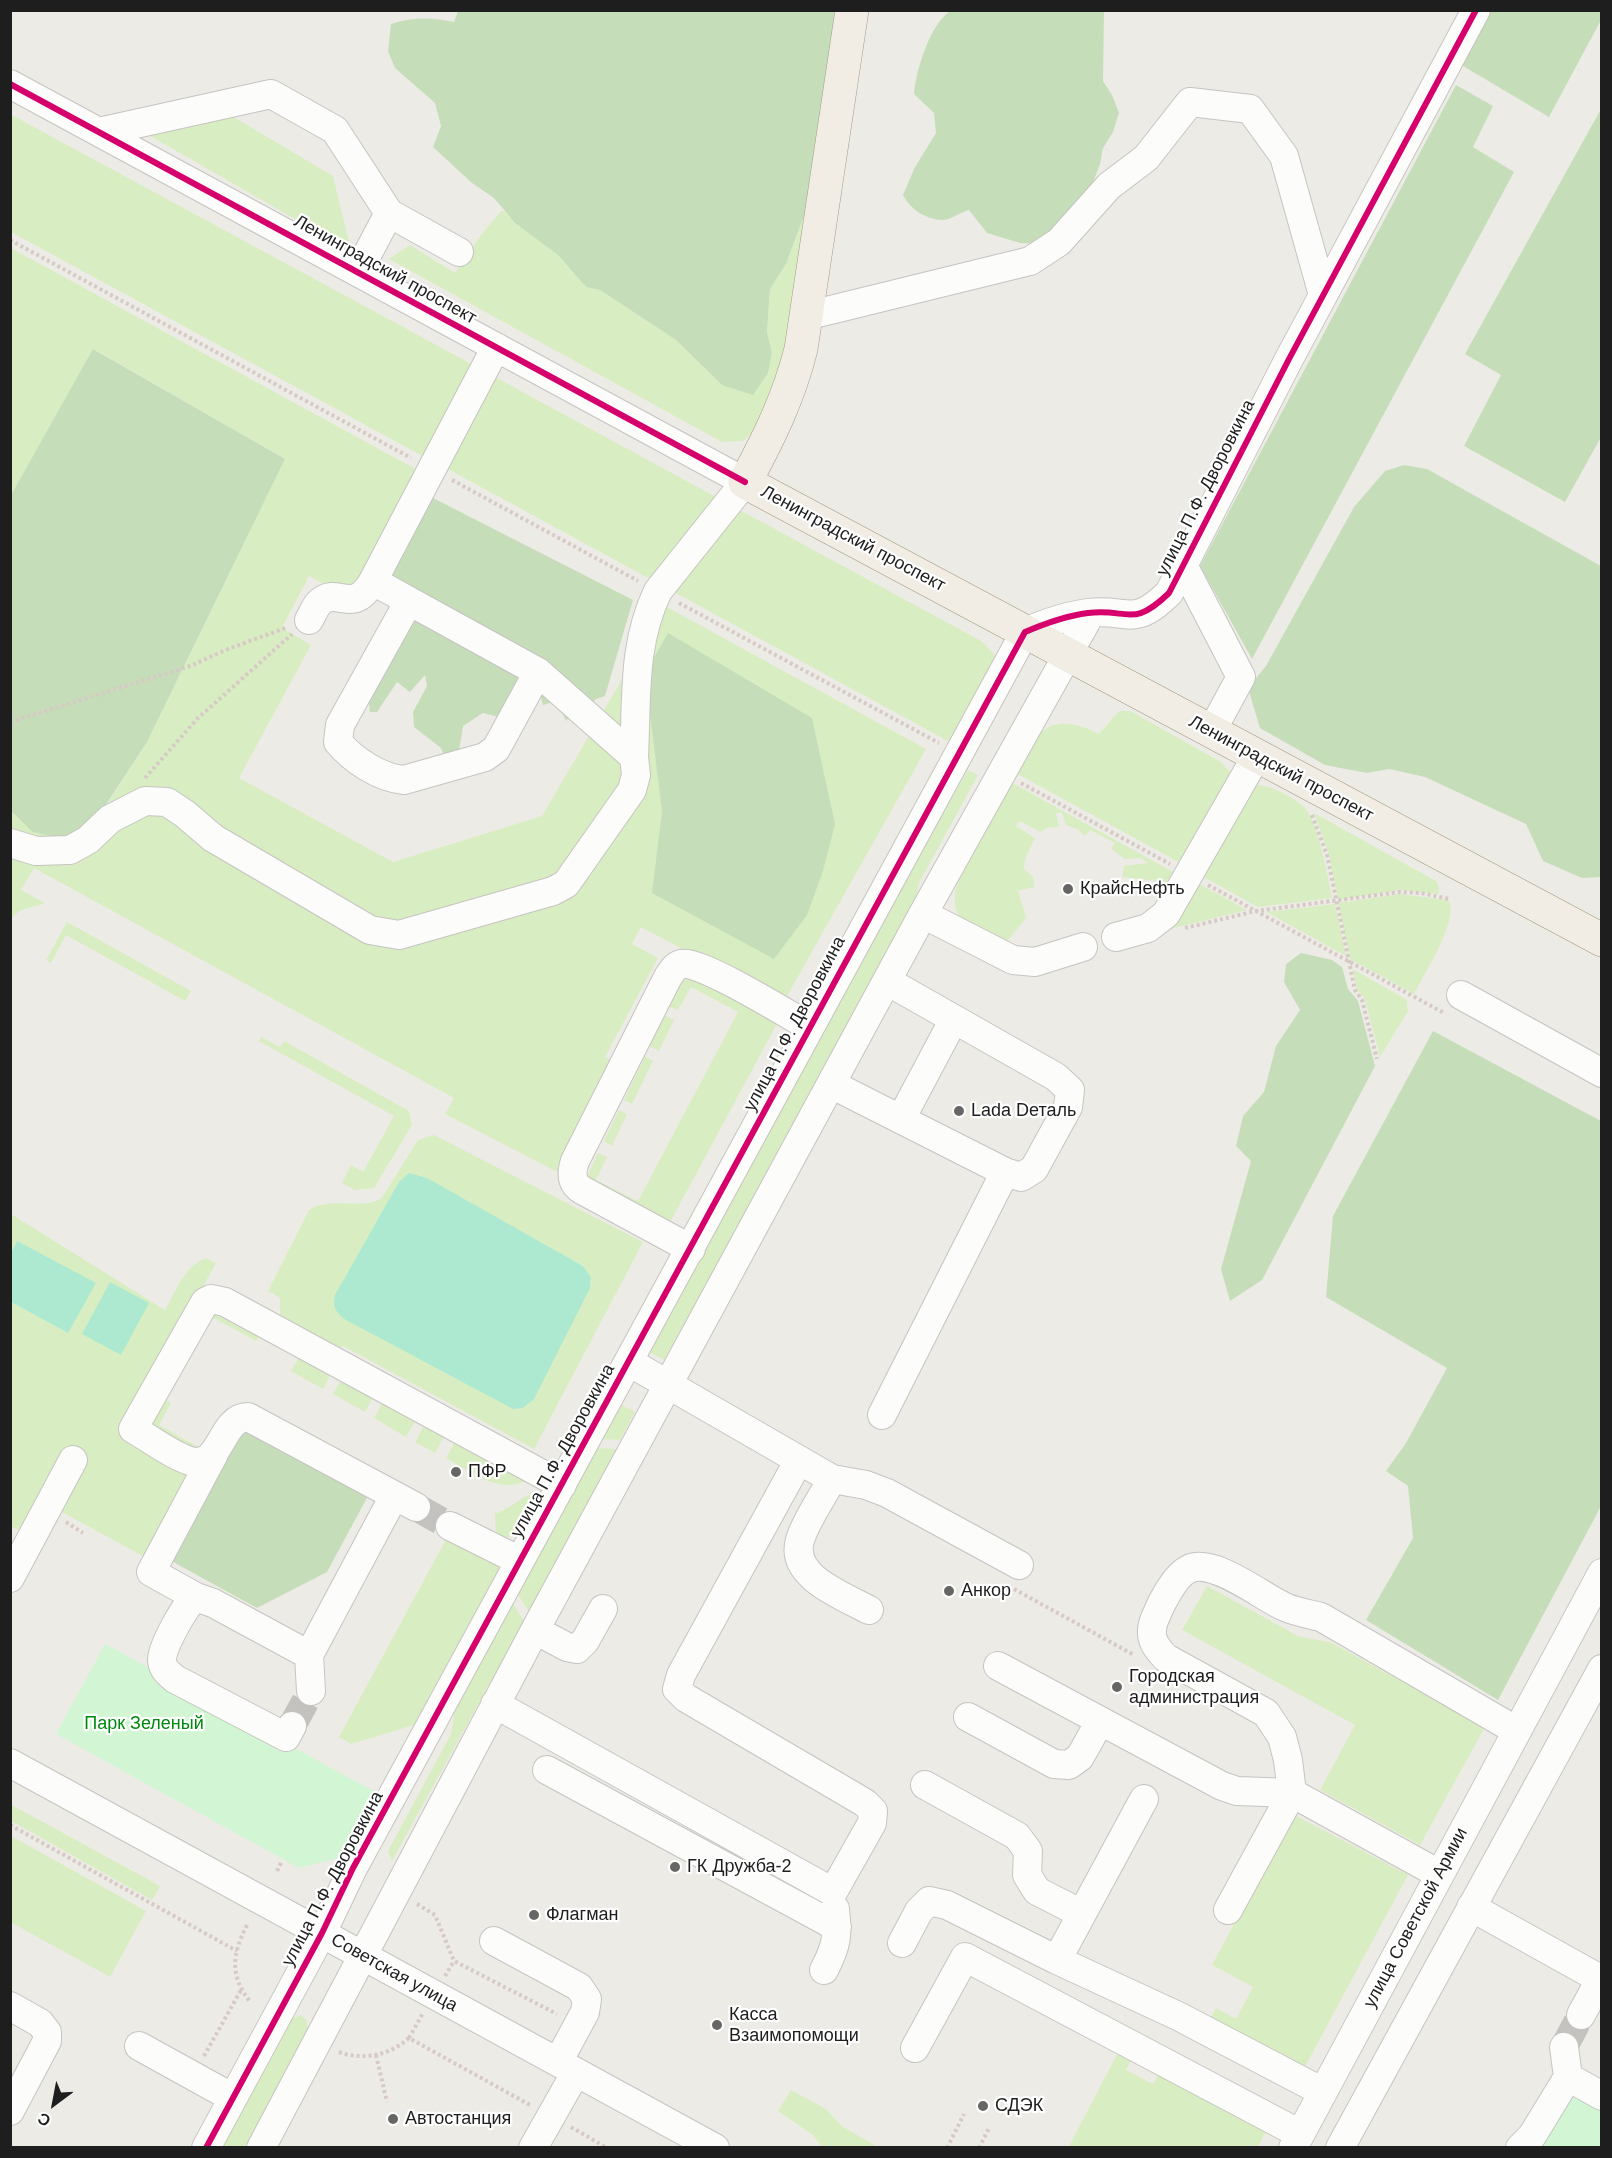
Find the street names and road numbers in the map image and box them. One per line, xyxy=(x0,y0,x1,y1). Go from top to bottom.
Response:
street label: Ленинградский проспект xyxy=(290,211,480,329)
street label: улица П.Ф. Дворовкина xyxy=(1152,396,1260,580)
street label: Ленинградский проспект xyxy=(757,481,949,597)
street label: Ленинградский проспект xyxy=(1185,711,1377,827)
street label: улица П.Ф. Дворовкина xyxy=(740,933,850,1115)
street label: улица П.Ф. Дворовкина xyxy=(506,1360,620,1542)
street label: улица П.Ф. Дворовкина xyxy=(278,1788,388,1970)
street label: улица Советской Армии xyxy=(1359,1824,1473,2012)
street label: Советская улица xyxy=(327,1929,461,2017)

